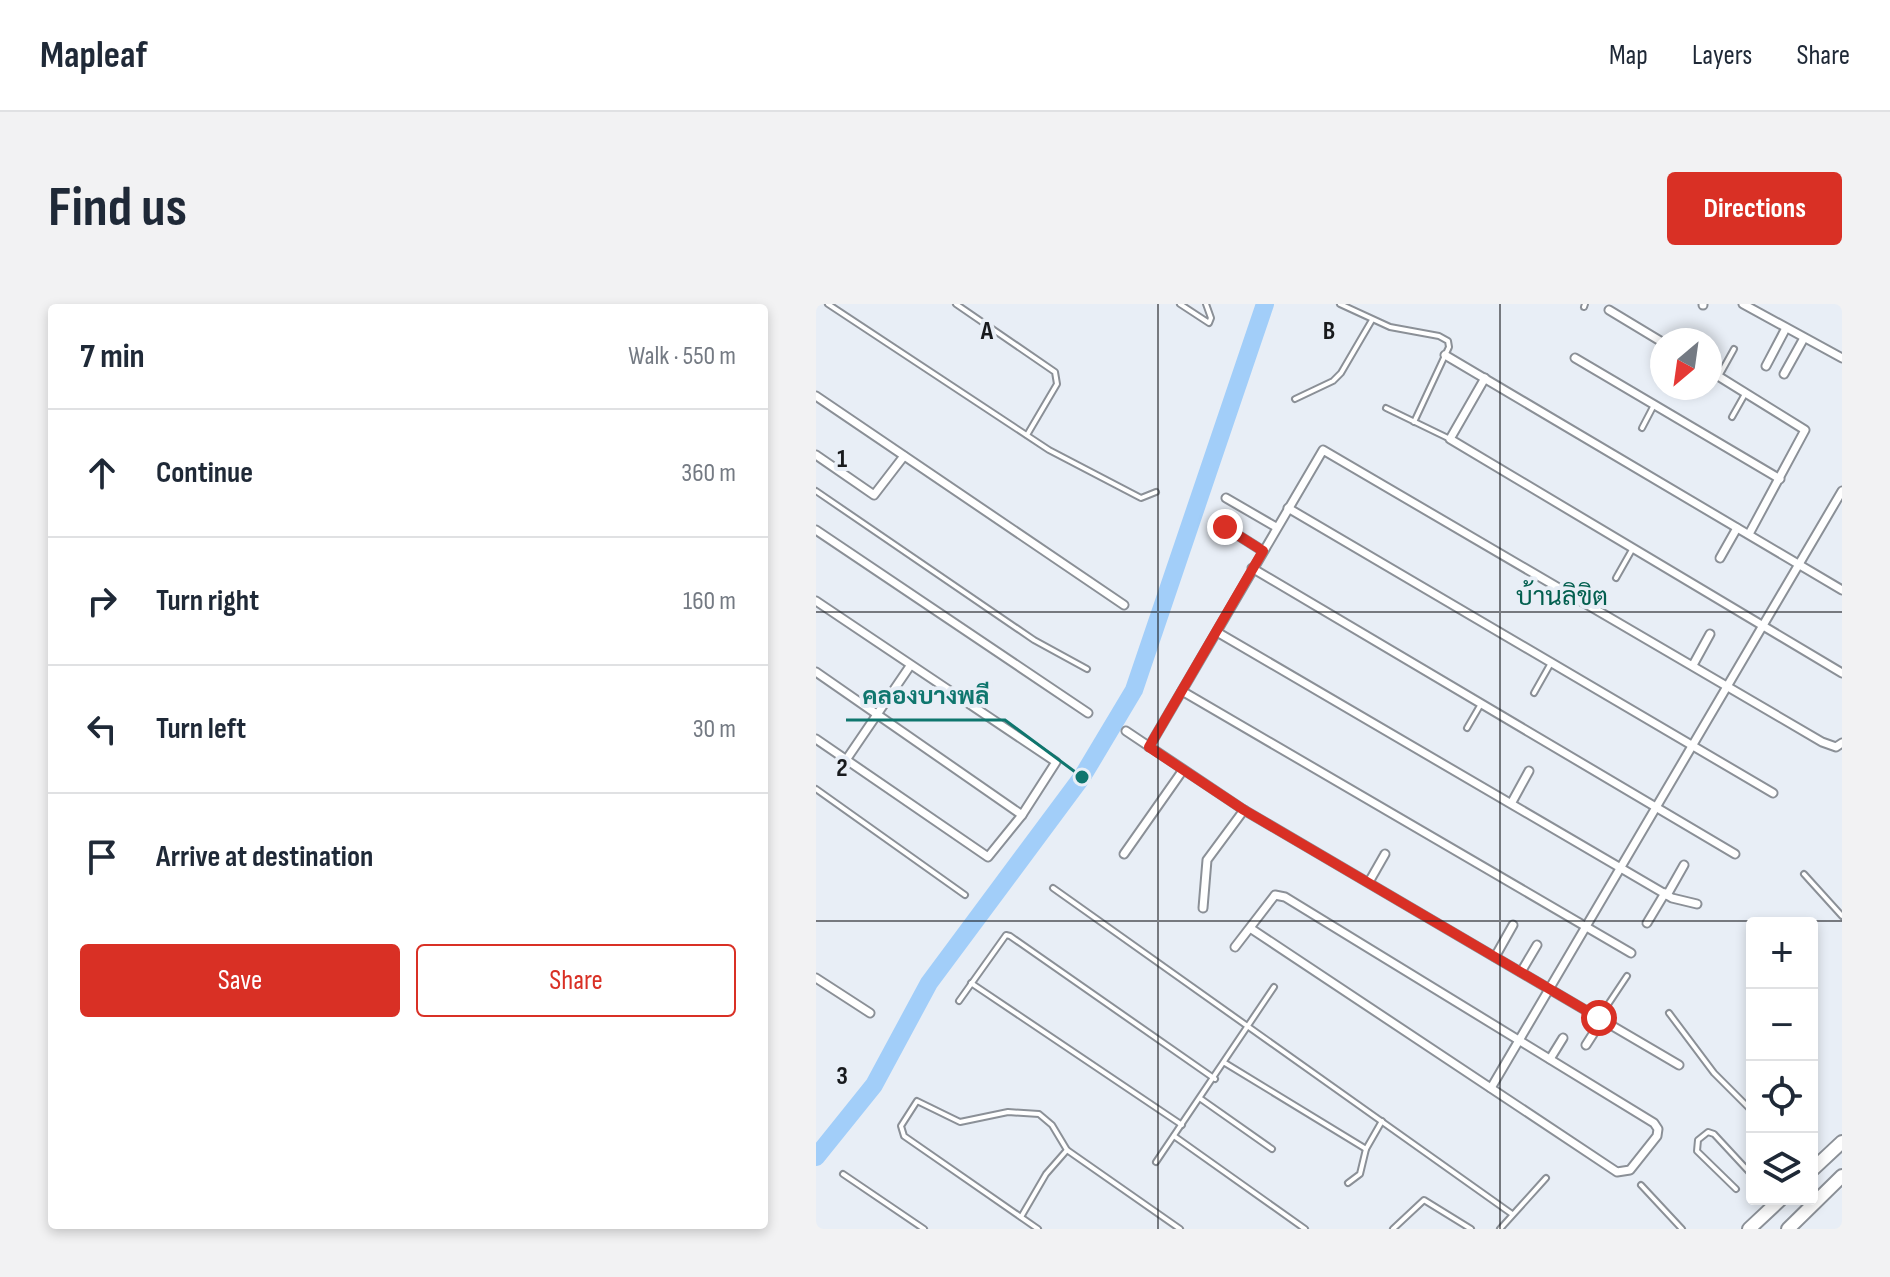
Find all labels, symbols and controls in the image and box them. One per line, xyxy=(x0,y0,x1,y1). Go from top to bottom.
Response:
text: Mapleaf xyxy=(40,33,147,78)
text: Map xyxy=(1609,39,1648,72)
text: Layers xyxy=(1692,39,1752,72)
text: Share xyxy=(1796,39,1850,72)
button: Directions xyxy=(1667,172,1842,245)
text: Find us xyxy=(48,175,187,242)
text: A xyxy=(980,316,994,347)
text: B xyxy=(1323,316,1335,347)
north arrow xyxy=(1650,328,1722,400)
text: 7 min xyxy=(80,336,145,377)
text: Walk · 550 m xyxy=(628,341,736,372)
text: 1 xyxy=(837,444,847,475)
icon: ahead xyxy=(80,451,124,495)
text: Continue xyxy=(156,455,253,491)
text: 360 m xyxy=(681,458,736,489)
route end xyxy=(1207,509,1243,545)
icon: right xyxy=(80,579,124,623)
district label: บ้านลิขิต xyxy=(1516,580,1608,613)
text: Turn right xyxy=(156,583,259,619)
text: 160 m xyxy=(683,586,736,617)
callout: คลองบางพลี xyxy=(846,672,1005,720)
text: คลองบางพลี xyxy=(863,681,989,711)
icon: left xyxy=(80,707,124,751)
text: Turn left xyxy=(156,711,246,747)
text: 30 m xyxy=(693,714,736,745)
text: 2 xyxy=(836,753,848,784)
icon: arrive xyxy=(80,835,124,879)
text: Arrive at destination xyxy=(156,839,373,875)
map controls xyxy=(1746,917,1818,1205)
button: + xyxy=(1746,917,1818,989)
button: Save xyxy=(80,944,400,1017)
button: Share xyxy=(416,944,736,1017)
button: − xyxy=(1746,989,1818,1061)
route start xyxy=(1581,1000,1617,1036)
text: 3 xyxy=(836,1061,848,1092)
button: locate xyxy=(1746,1061,1818,1133)
button: layers xyxy=(1746,1133,1818,1205)

